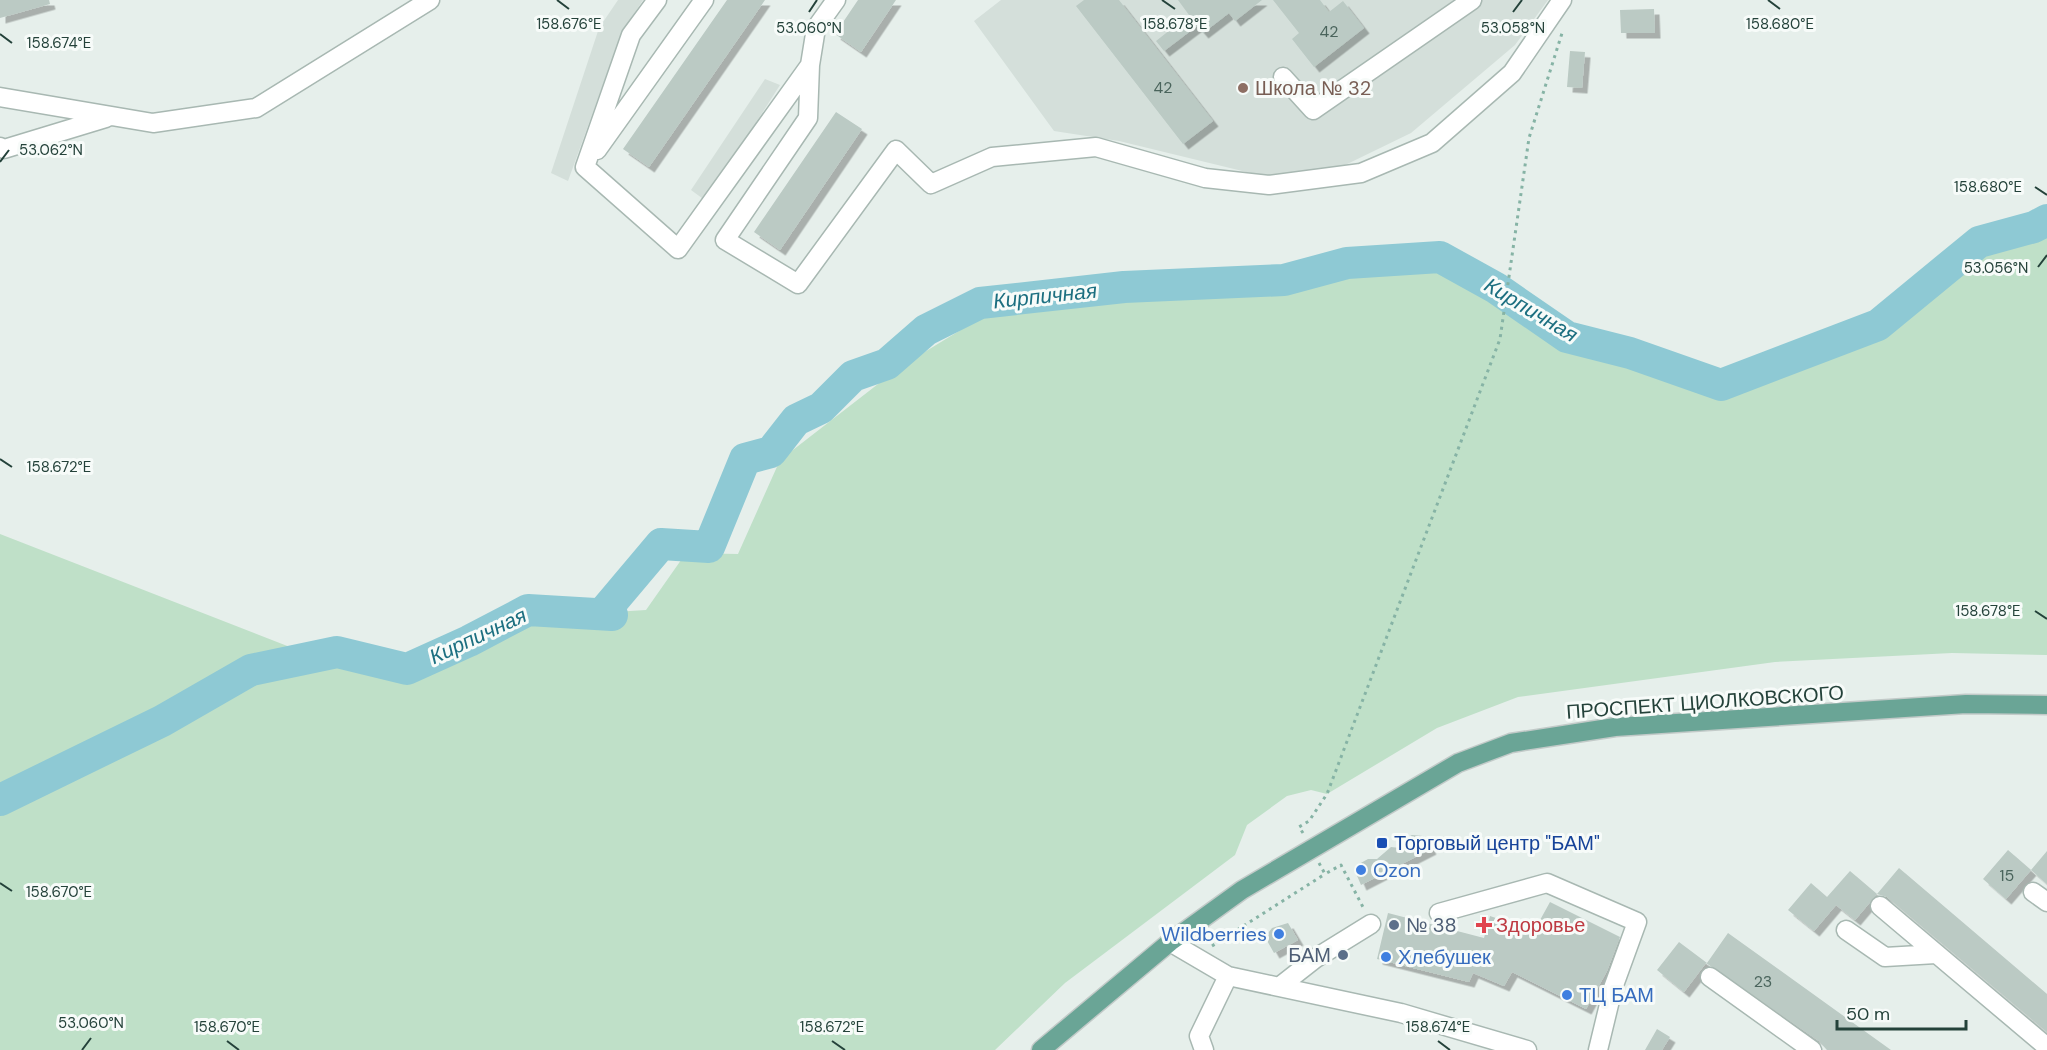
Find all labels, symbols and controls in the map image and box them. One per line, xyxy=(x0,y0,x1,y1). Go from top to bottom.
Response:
text: 158.676°E xyxy=(536,14,602,34)
text: 158.678°E xyxy=(1143,14,1208,34)
text: 158.680°E xyxy=(1746,14,1814,34)
text: 53.060°N xyxy=(776,18,842,38)
text: 53.058°N xyxy=(1481,18,1545,38)
house number: 42 xyxy=(1320,21,1338,42)
text: 158.674°E xyxy=(27,33,91,53)
place label: Школа № 32 xyxy=(1255,75,1371,101)
house number: 42 xyxy=(1154,77,1172,98)
marker: Школа № 32 xyxy=(1236,81,1250,95)
text: 53.062°N xyxy=(19,140,83,160)
text: 158.680°E xyxy=(1954,177,2022,197)
text: 53.056°N xyxy=(1964,258,2028,278)
water label: Кирпичная xyxy=(1479,271,1583,349)
water label: Кирпичная xyxy=(992,277,1098,315)
text: 158.672°E xyxy=(27,457,91,477)
water label: Кирпичная xyxy=(425,601,531,671)
text: 158.678°E xyxy=(1956,601,2021,621)
street label: ПРОСПЕКТ ЦИОЛКОВСКОГО xyxy=(1565,679,1845,725)
place label: Торговый центр "БАМ" xyxy=(1394,830,1600,856)
marker: Торговый центр "БАМ" xyxy=(1375,836,1389,850)
place label: Ozon xyxy=(1373,857,1421,883)
marker: Ozon xyxy=(1354,863,1368,877)
house number: 15 xyxy=(2000,865,2014,886)
text: 158.670°E xyxy=(26,882,92,902)
place label: № 38 xyxy=(1406,912,1457,938)
place label: Здоровье xyxy=(1496,912,1585,938)
marker: № 38 xyxy=(1387,918,1401,932)
marker: Здоровье xyxy=(1477,918,1491,932)
place label: Wildberries xyxy=(1161,921,1267,947)
marker: Wildberries xyxy=(1272,927,1286,941)
place label: БАМ xyxy=(1288,942,1331,968)
place label: Хлебушек xyxy=(1398,944,1491,970)
marker: БАМ xyxy=(1336,948,1350,962)
marker: Хлебушек xyxy=(1379,950,1393,964)
house number: 23 xyxy=(1754,971,1772,992)
place label: ТЦ БАМ xyxy=(1579,982,1654,1008)
marker: ТЦ БАМ xyxy=(1560,988,1574,1002)
scale bar xyxy=(1837,993,1966,1031)
text: 50 m xyxy=(1846,1002,1890,1026)
text: 53.060°N xyxy=(58,1013,124,1033)
text: 158.670°E xyxy=(194,1017,260,1037)
text: 158.672°E xyxy=(800,1017,864,1037)
text: 158.674°E xyxy=(1406,1017,1470,1037)

